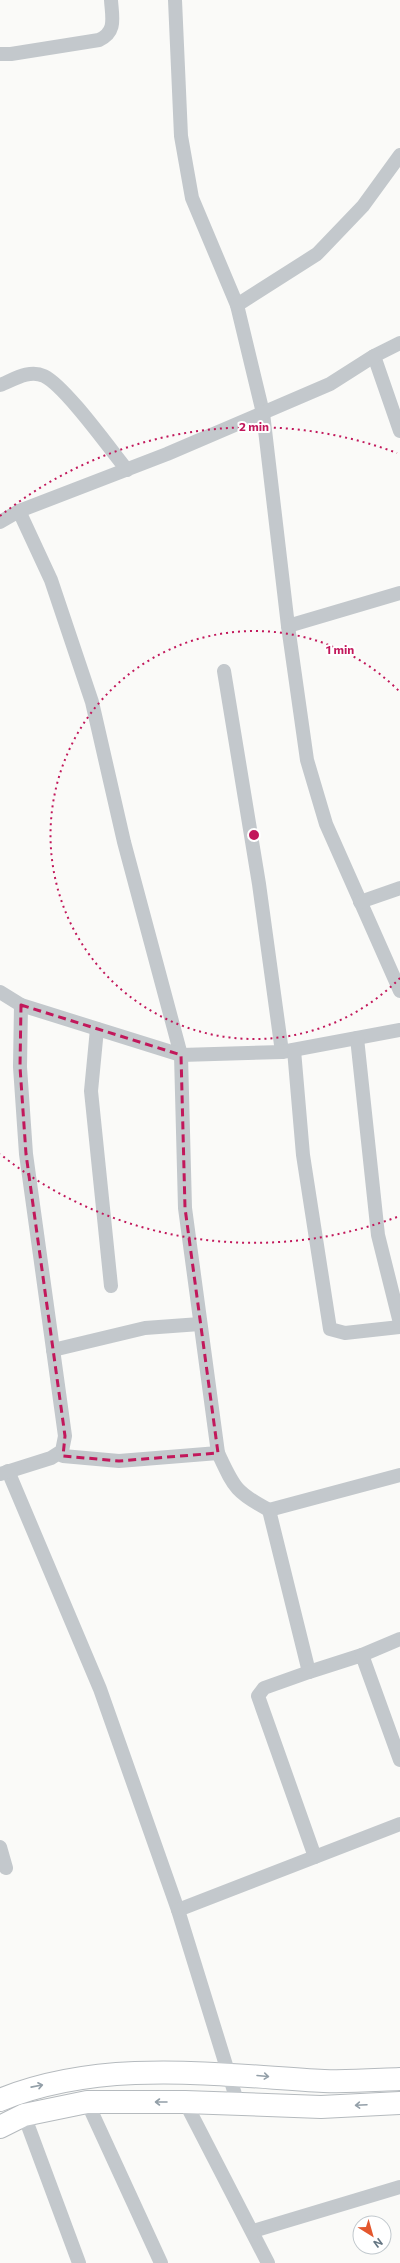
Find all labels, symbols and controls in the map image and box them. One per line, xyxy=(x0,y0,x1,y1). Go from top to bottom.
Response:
text: 2 min xyxy=(239,419,269,433)
text: 1 min xyxy=(326,642,354,656)
centre of rings xyxy=(247,828,261,842)
one-way arrow xyxy=(256,2072,269,2080)
one-way arrow xyxy=(30,2082,43,2090)
one-way arrow xyxy=(155,2098,168,2106)
one-way arrow xyxy=(355,2102,368,2109)
north arrow xyxy=(352,2215,392,2255)
text: N xyxy=(371,2236,386,2251)

